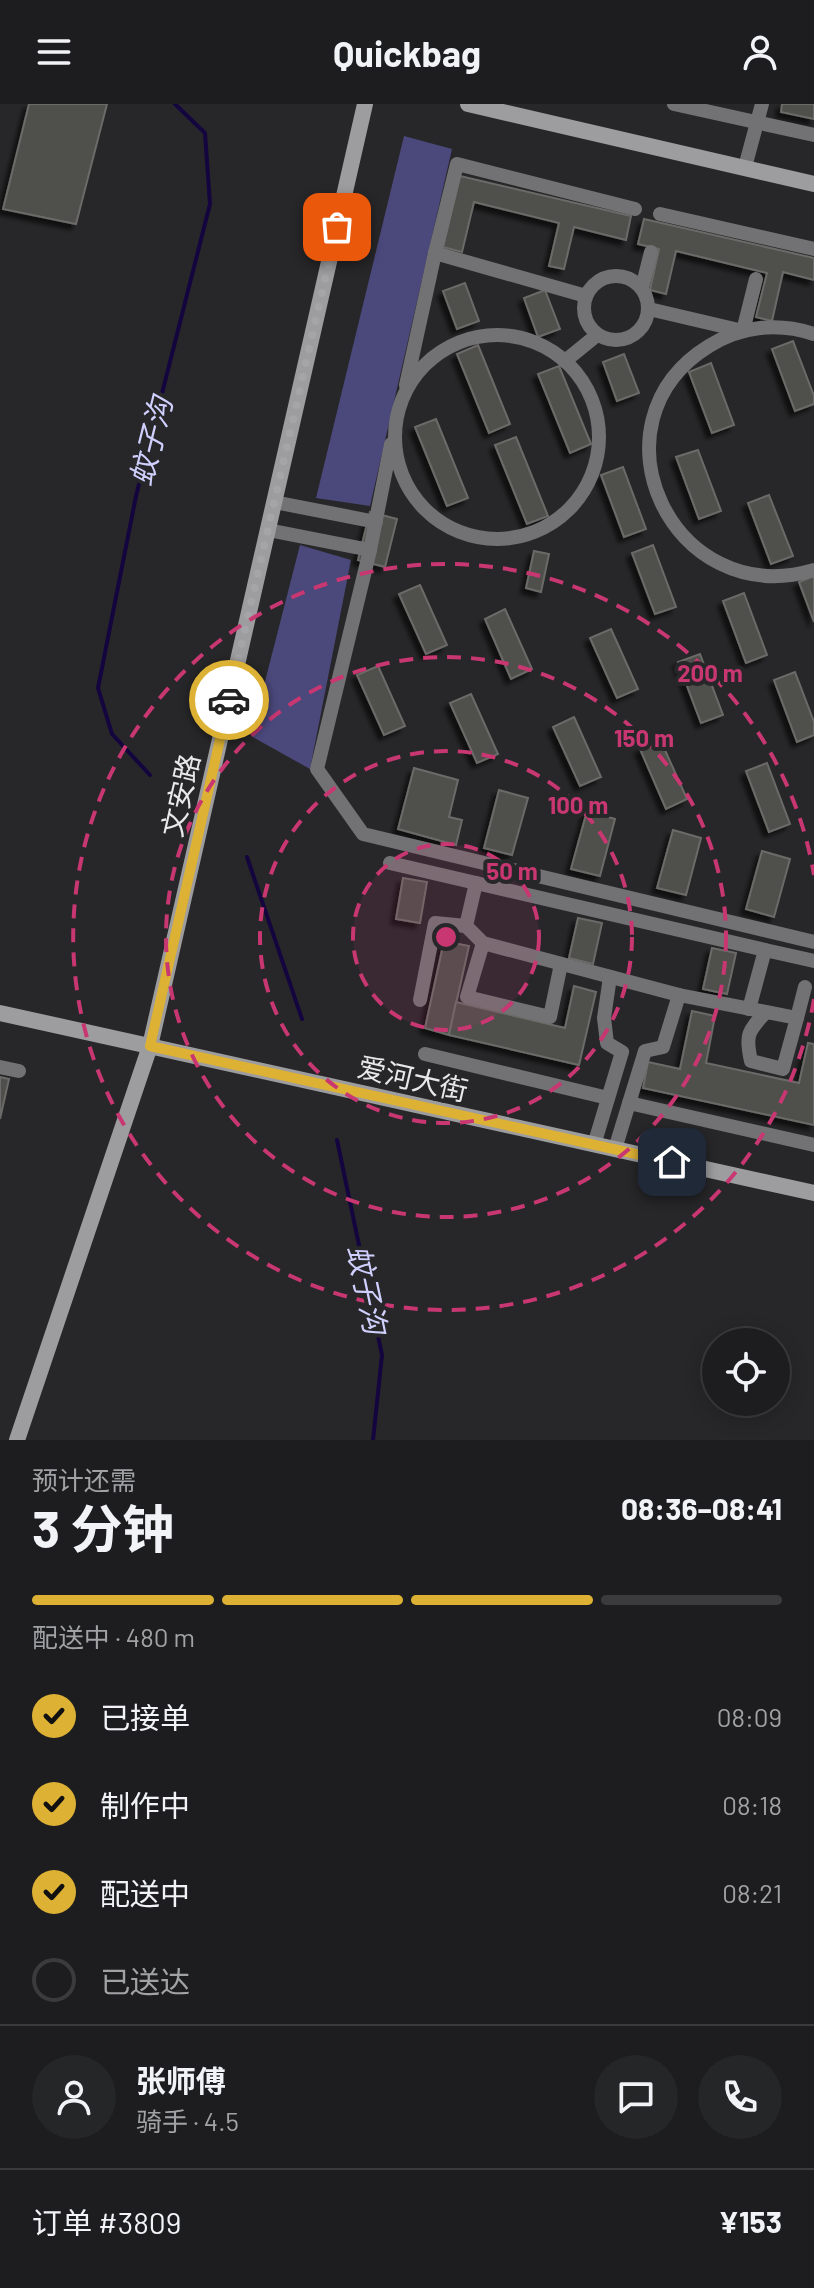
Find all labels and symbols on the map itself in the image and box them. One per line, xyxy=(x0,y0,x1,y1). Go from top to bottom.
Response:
pin xyxy=(303,193,371,261)
water label: 蚊子沟 xyxy=(122,390,179,489)
text: 200 m xyxy=(677,658,743,687)
courier xyxy=(189,660,269,740)
text: 150 m xyxy=(614,723,674,752)
street label: 文安路 xyxy=(154,750,206,840)
text: 100 m xyxy=(548,790,608,819)
text: 50 m xyxy=(486,856,538,885)
centre of rings xyxy=(432,923,460,951)
street label: 爱河大街 xyxy=(355,1049,471,1107)
pin xyxy=(638,1128,706,1196)
water label: 蚊子沟 xyxy=(341,1241,396,1340)

